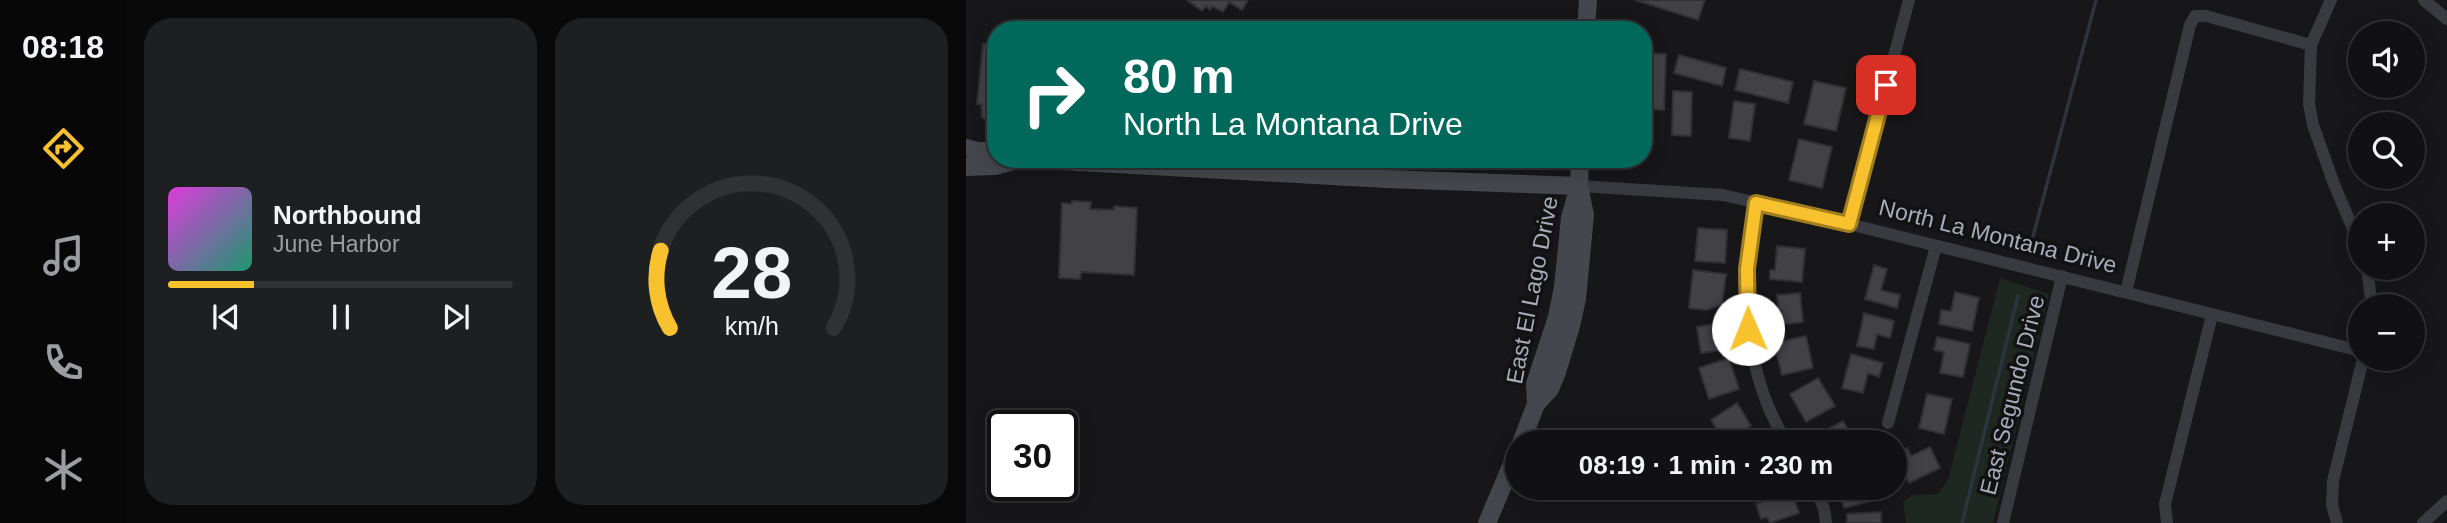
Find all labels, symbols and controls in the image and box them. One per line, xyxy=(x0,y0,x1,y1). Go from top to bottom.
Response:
map controls xyxy=(2348,21,2425,371)
button: sound xyxy=(2348,21,2425,98)
text: 08:18 xyxy=(22,29,104,65)
icon: right xyxy=(1008,49,1099,140)
text: 80 m xyxy=(1123,49,1235,103)
pin xyxy=(1856,55,1916,115)
icon: arrive xyxy=(1867,66,1905,104)
text: North La Montana Drive xyxy=(1123,106,1463,142)
button: search xyxy=(2348,112,2425,189)
icon: directions xyxy=(39,124,88,173)
street label: East El Lago Drive xyxy=(1501,194,1563,386)
street label: North La Montana Drive xyxy=(1876,194,2120,278)
text: Northbound xyxy=(273,200,422,230)
button: + xyxy=(2348,203,2425,280)
icon: music xyxy=(39,231,88,280)
text: June Harbor xyxy=(273,231,400,257)
text: 28 xyxy=(711,232,792,313)
position arrow xyxy=(1711,292,1785,366)
street label: East Segundo Drive xyxy=(1975,293,2049,497)
button: − xyxy=(2348,294,2425,371)
icon: previous xyxy=(207,298,245,336)
icon: pause xyxy=(322,298,360,336)
icon: next xyxy=(437,298,475,336)
text: km/h xyxy=(724,311,779,339)
icon: phone xyxy=(39,338,88,387)
speed limit sign: 30 xyxy=(987,410,1078,501)
icon: climate xyxy=(39,445,88,494)
text: 08:19 · 1 min · 230 m xyxy=(1579,450,1833,480)

